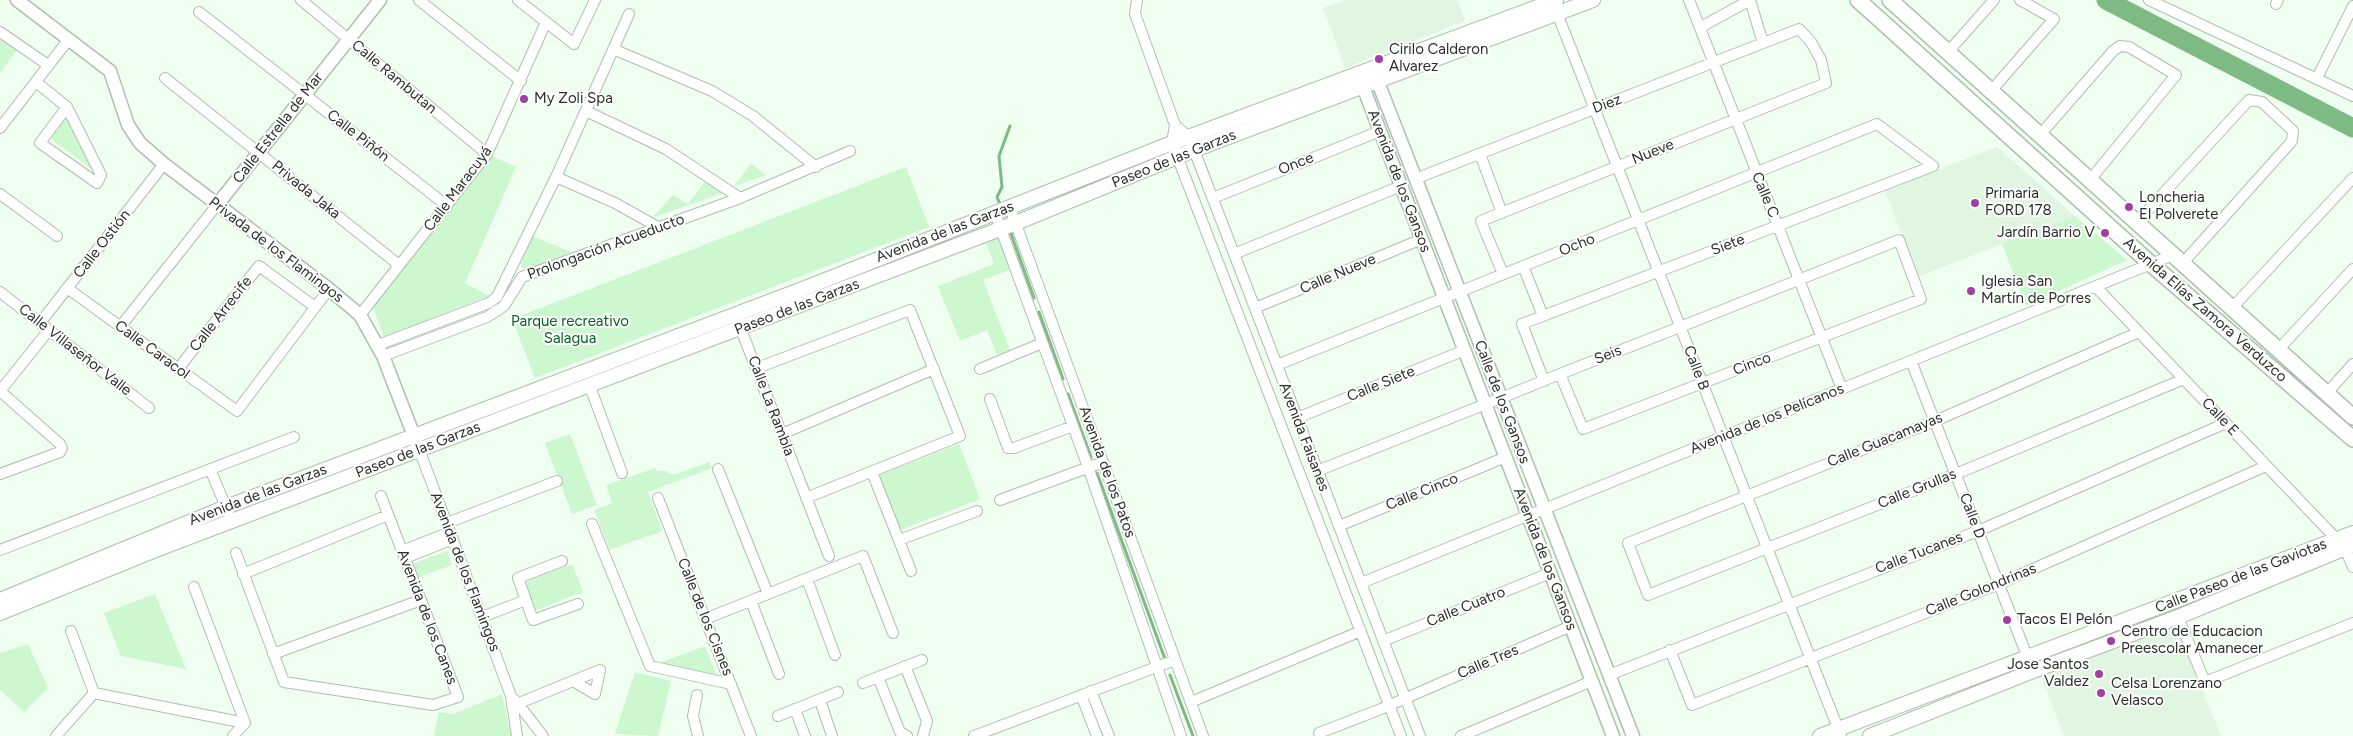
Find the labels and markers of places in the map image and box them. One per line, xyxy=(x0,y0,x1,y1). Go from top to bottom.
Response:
place label: Cirilo Calderon Alvarez xyxy=(1389,41,1488,76)
marker: Cirilo Calderon Alvarez xyxy=(1373,53,1385,65)
place label: My Zoli Spa xyxy=(534,90,613,108)
marker: My Zoli Spa xyxy=(518,93,530,105)
place label: Primaria FORD 178 xyxy=(1985,185,2052,220)
place label: Loncheria El Polverete xyxy=(2139,189,2218,224)
marker: Primaria FORD 178 xyxy=(1969,197,1981,209)
marker: Loncheria El Polverete xyxy=(2123,201,2135,213)
place label: Jardín Barrio V xyxy=(1997,224,2095,242)
marker: Jardín Barrio V xyxy=(2099,227,2111,239)
place label: Iglesia San Martín de Porres xyxy=(1981,273,2091,308)
marker: Iglesia San Martín de Porres xyxy=(1965,285,1977,297)
place label: Tacos El Pelón xyxy=(2017,611,2112,629)
marker: Tacos El Pelón xyxy=(2001,614,2013,626)
place label: Centro de Educacion Preescolar Amanecer xyxy=(2121,623,2263,658)
marker: Centro de Educacion Preescolar Amanecer xyxy=(2105,635,2117,647)
place label: Jose Santos Valdez xyxy=(2007,656,2089,691)
marker: Jose Santos Valdez xyxy=(2093,668,2105,680)
place label: Celsa Lorenzano Velasco xyxy=(2111,675,2222,710)
marker: Celsa Lorenzano Velasco xyxy=(2095,687,2107,699)

